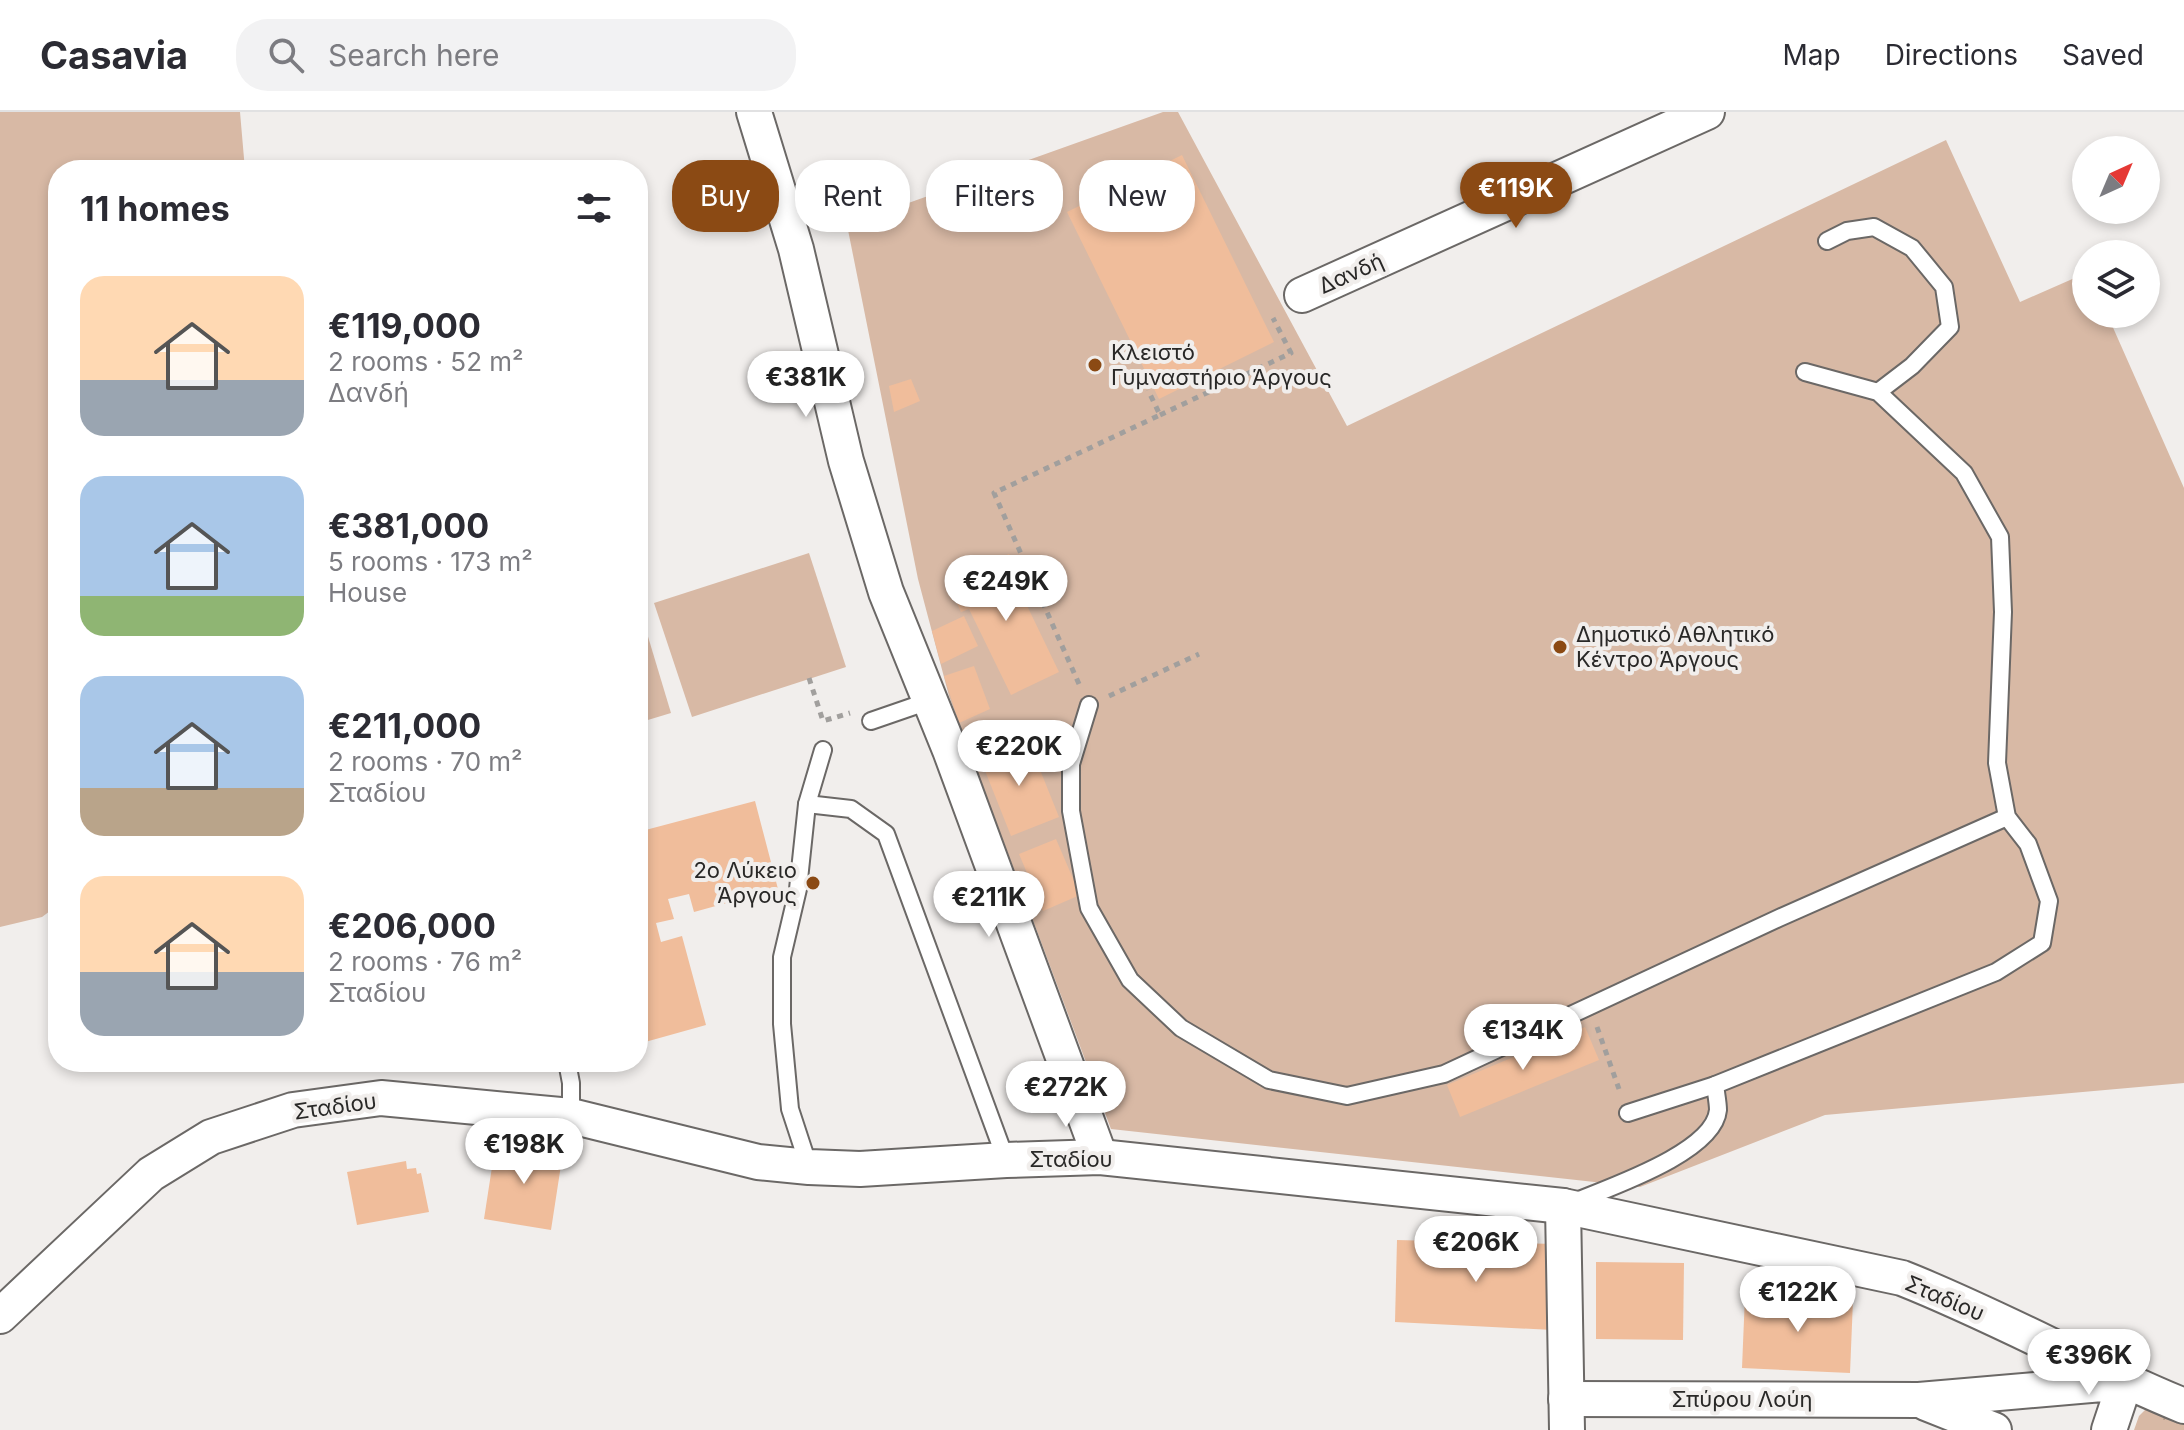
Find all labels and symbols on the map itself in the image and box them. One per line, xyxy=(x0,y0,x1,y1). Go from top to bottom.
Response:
north arrow xyxy=(2072,136,2160,224)
pin: €119K xyxy=(1460,162,1572,230)
street label: Δανδή xyxy=(1314,247,1388,299)
place label: Κλειστό Γυμναστήριο Άργους xyxy=(1111,339,1332,390)
pin: €381K xyxy=(750,351,862,419)
marker: Κλειστό Γυμναστήριο Άργους xyxy=(1086,356,1104,374)
pin: €249K xyxy=(950,555,1062,623)
place label: Δημοτικό Αθλητικό Κέντρο Άργους xyxy=(1576,621,1774,672)
marker: Δημοτικό Αθλητικό Κέντρο Άργους xyxy=(1551,638,1569,656)
pin: €220K xyxy=(963,720,1075,788)
place label: 2ο Λύκειο Άργους xyxy=(693,857,797,908)
pin: €211K xyxy=(933,871,1045,939)
marker: 2ο Λύκειο Άργους xyxy=(804,874,822,892)
pin: €134K xyxy=(1467,1004,1579,1072)
pin: €272K xyxy=(1010,1061,1122,1129)
street label: Σταδίου xyxy=(292,1087,378,1125)
pin: €198K xyxy=(468,1118,580,1186)
street label: Σταδίου xyxy=(1029,1146,1113,1172)
pin: €206K xyxy=(1420,1216,1532,1284)
pin: €122K xyxy=(1742,1266,1854,1334)
street label: Σταδίου xyxy=(1902,1270,1988,1326)
pin: €396K xyxy=(2033,1329,2145,1397)
street label: Σπύρου Λούη xyxy=(1672,1386,1812,1412)

